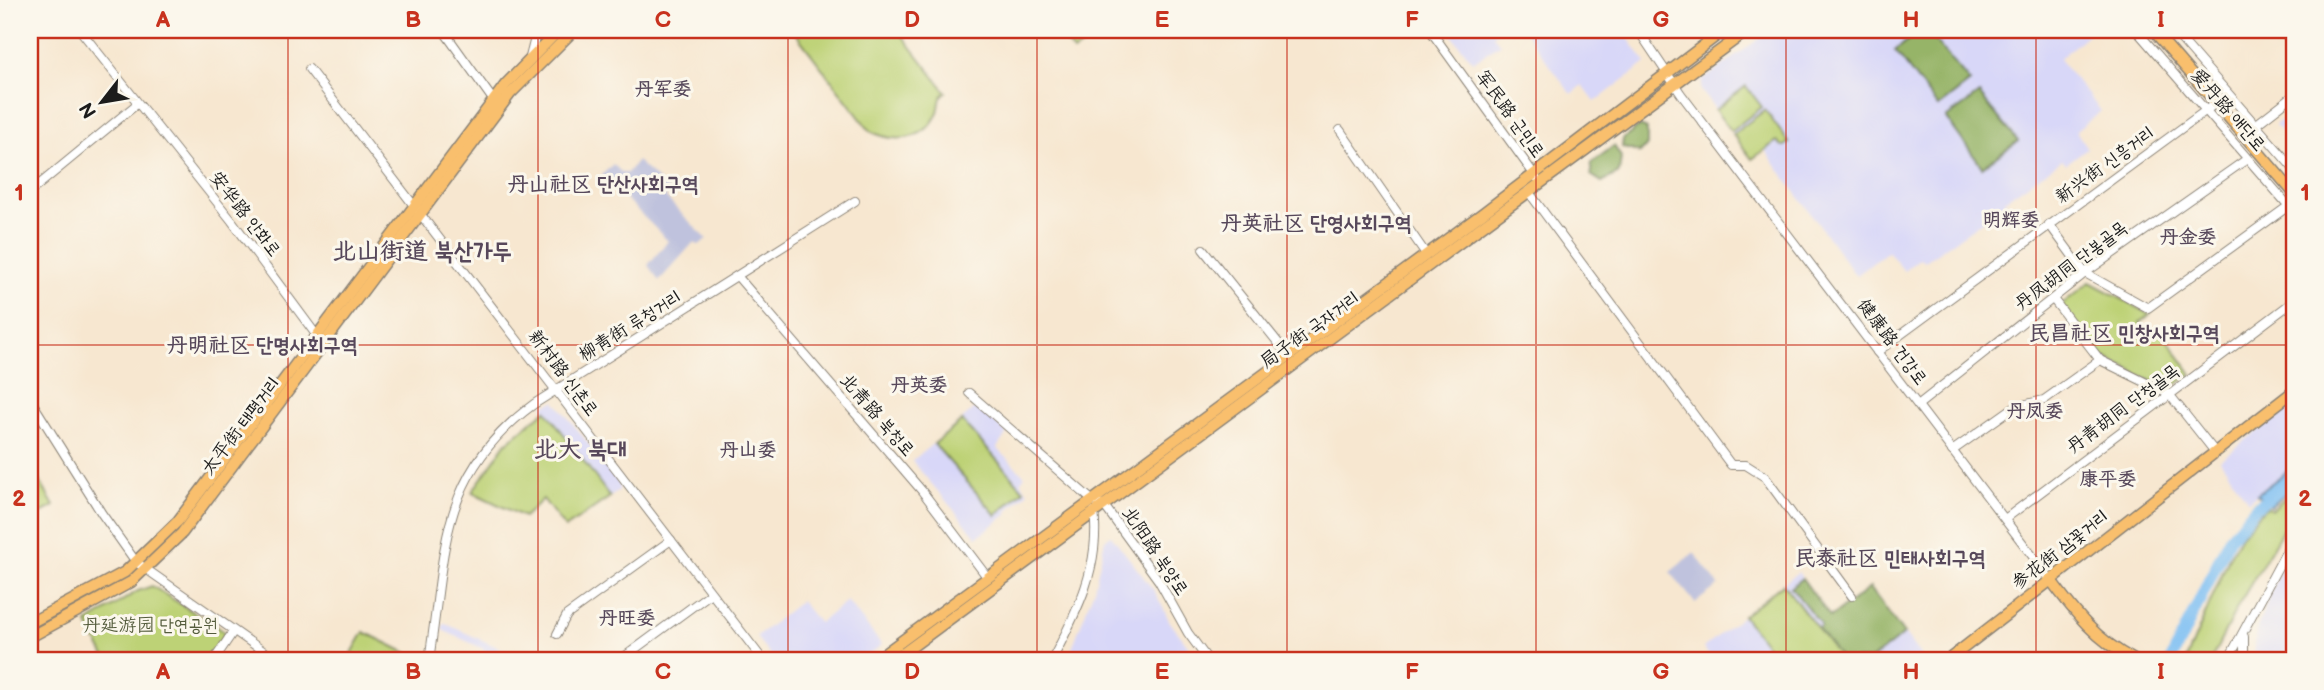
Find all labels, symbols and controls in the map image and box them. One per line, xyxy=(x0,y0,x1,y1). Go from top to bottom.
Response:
text: A xyxy=(155,6,171,34)
text: B xyxy=(405,6,421,34)
text: C xyxy=(655,6,671,34)
text: D xyxy=(904,6,920,34)
text: E xyxy=(1155,6,1170,34)
text: F xyxy=(1405,6,1419,34)
text: G xyxy=(1653,6,1670,34)
text: H xyxy=(1902,6,1920,34)
text: I xyxy=(2157,6,2165,34)
street label: 爱丹路 애단로 xyxy=(2187,64,2269,156)
north arrow xyxy=(66,66,136,136)
street label: 军民路 군민로 xyxy=(1471,66,1549,162)
district label: 丹军委 xyxy=(634,78,692,101)
text: N xyxy=(75,98,102,122)
street label: 新兴街 신흥거리 xyxy=(2052,122,2158,208)
street label: 安华路 안화로 xyxy=(205,167,285,261)
district label: 丹山社区 단산사회구역 xyxy=(507,172,699,197)
text: 1 xyxy=(14,179,24,207)
text: 1 xyxy=(2300,179,2310,207)
district label: 明辉委 xyxy=(1982,209,2040,232)
district label: 丹英社区 단영사회구역 xyxy=(1220,211,1412,236)
street label: 丹凤胡同 단봉골목 xyxy=(2011,217,2131,315)
district label: 丹金委 xyxy=(2159,226,2217,249)
district label: 北山街道 북산가두 xyxy=(332,237,512,266)
street label: 柳青街 류청거리 xyxy=(575,286,685,366)
street label: 局子街 국자거리 xyxy=(1257,287,1363,373)
street label: 健康路 건강로 xyxy=(1853,295,1931,389)
district label: 民昌社区 민창사회구역 xyxy=(2028,321,2220,346)
street label: 新村路 신촌로 xyxy=(524,326,602,420)
district label: 丹明社区 단명사회구역 xyxy=(166,333,358,358)
street label: 丹青胡同 단청골목 xyxy=(2063,360,2183,458)
street label: 北青路 북청로 xyxy=(836,369,918,461)
street label: 太平街 태평거리 xyxy=(197,373,285,479)
district label: 丹英委 xyxy=(890,374,948,397)
district label: 丹凤委 xyxy=(2006,400,2064,423)
district label: 北大 북대 xyxy=(533,435,627,464)
district label: 丹山委 xyxy=(719,439,777,462)
district label: 康平委 xyxy=(2079,468,2137,491)
text: 2 xyxy=(12,485,26,513)
text: 2 xyxy=(2298,485,2312,513)
street label: 北阳路 북양로 xyxy=(1118,503,1192,599)
street label: 参花街 삼꽃거리 xyxy=(2008,506,2112,594)
district label: 民泰社区 민태사회구역 xyxy=(1794,546,1986,571)
district label: 丹旺委 xyxy=(598,607,656,630)
park label: 丹延游园 단연공원 xyxy=(83,615,217,636)
text: A xyxy=(155,658,171,686)
text: B xyxy=(405,658,421,686)
text: C xyxy=(655,658,671,686)
text: D xyxy=(904,658,920,686)
text: E xyxy=(1155,658,1170,686)
text: F xyxy=(1405,658,1419,686)
text: G xyxy=(1653,658,1670,686)
text: H xyxy=(1902,658,1920,686)
text: I xyxy=(2157,658,2165,686)

